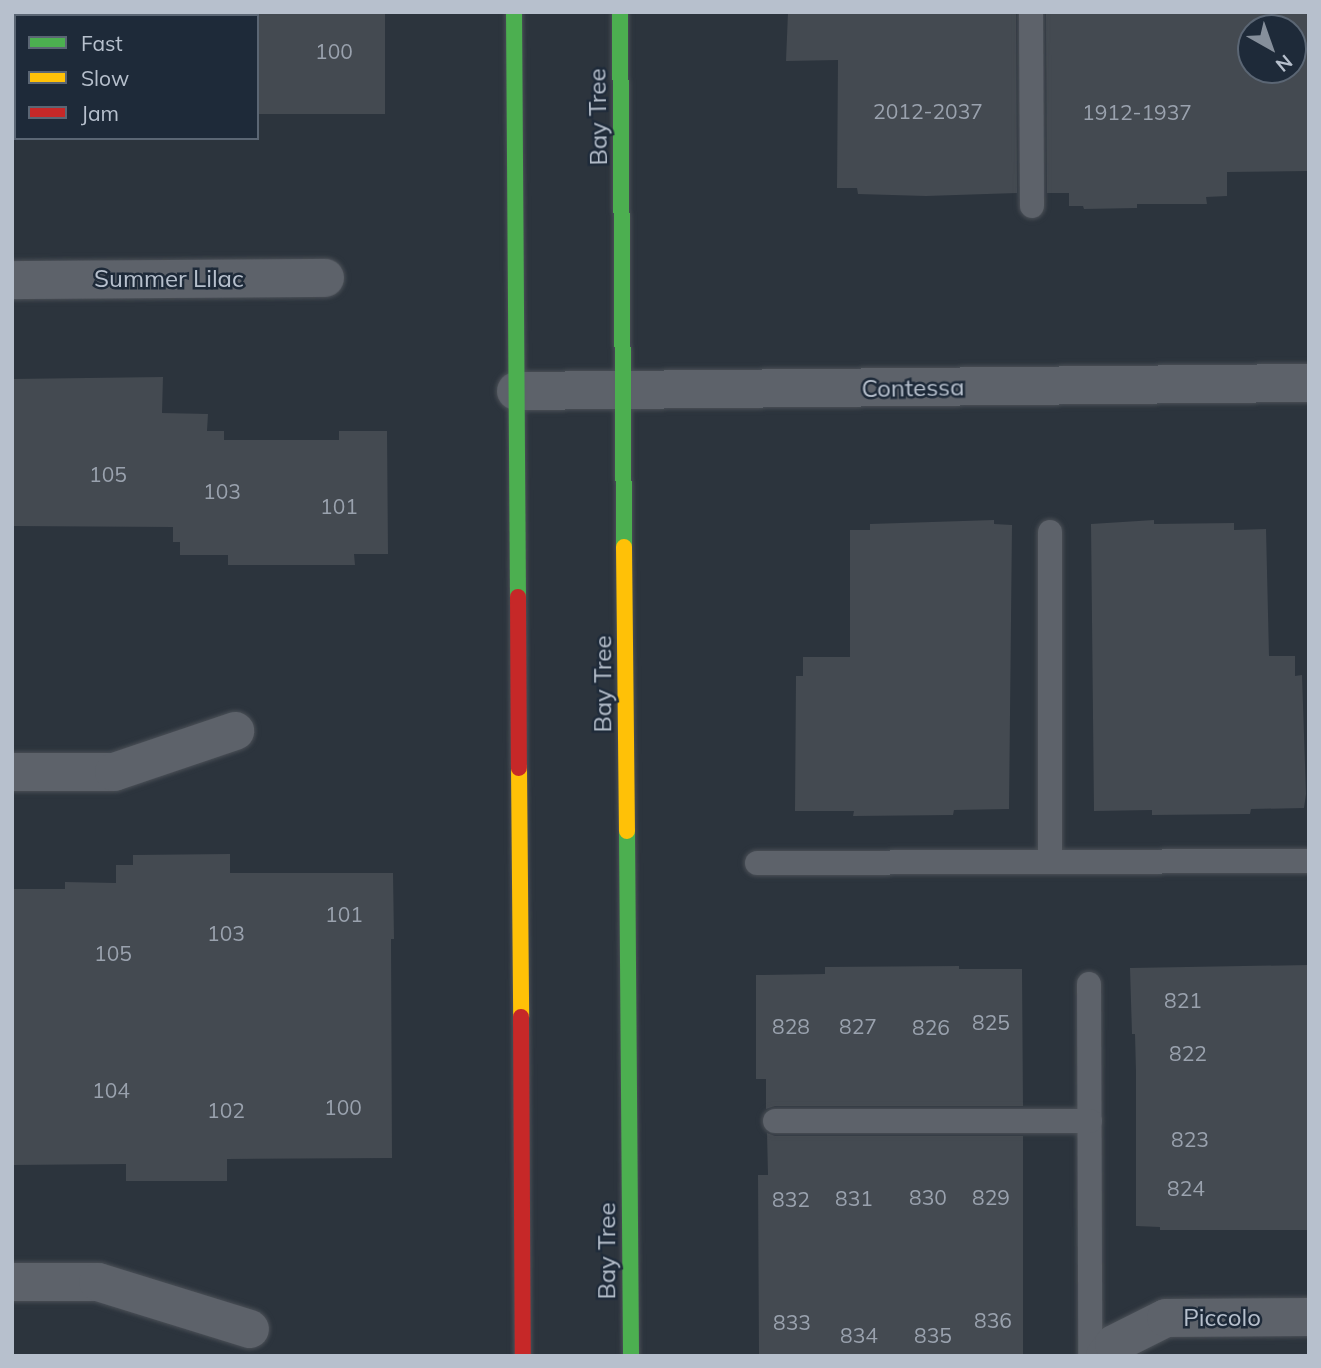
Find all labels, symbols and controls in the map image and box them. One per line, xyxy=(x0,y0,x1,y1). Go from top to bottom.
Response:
legend xyxy=(14,14,259,140)
north arrow xyxy=(1237,14,1307,84)
text: Fast xyxy=(81,30,123,56)
house number: 100 xyxy=(315,38,353,64)
text: N xyxy=(1271,50,1297,77)
text: Slow xyxy=(81,65,129,91)
street label: Bay Tree xyxy=(583,68,613,166)
house number: 2012-2037 xyxy=(873,98,983,124)
house number: 1912-1937 xyxy=(1082,99,1192,125)
text: Jam xyxy=(81,100,119,126)
street label: Summer Lilac xyxy=(94,265,244,293)
street label: Contessa xyxy=(861,373,965,403)
house number: 105 xyxy=(89,461,127,487)
house number: 103 xyxy=(203,478,241,504)
house number: 101 xyxy=(320,493,358,519)
street label: Bay Tree xyxy=(589,636,617,732)
house number: 101 xyxy=(325,901,363,927)
house number: 103 xyxy=(207,920,245,946)
house number: 105 xyxy=(94,940,132,966)
house number: 821 xyxy=(1164,987,1202,1013)
house number: 825 xyxy=(972,1009,1010,1035)
house number: 828 xyxy=(772,1013,810,1039)
house number: 827 xyxy=(839,1013,877,1039)
house number: 826 xyxy=(912,1014,950,1040)
house number: 822 xyxy=(1169,1040,1207,1066)
house number: 104 xyxy=(92,1077,130,1103)
house number: 100 xyxy=(324,1094,362,1120)
house number: 102 xyxy=(207,1097,245,1123)
house number: 823 xyxy=(1171,1126,1209,1152)
house number: 824 xyxy=(1167,1175,1205,1201)
house number: 830 xyxy=(909,1184,947,1210)
house number: 829 xyxy=(972,1184,1010,1210)
house number: 831 xyxy=(835,1185,873,1211)
house number: 832 xyxy=(772,1186,810,1212)
street label: Bay Tree xyxy=(593,1203,621,1299)
street label: Piccolo xyxy=(1183,1304,1261,1332)
house number: 836 xyxy=(974,1307,1012,1333)
house number: 833 xyxy=(773,1309,811,1335)
house number: 834 xyxy=(840,1322,878,1348)
house number: 835 xyxy=(914,1322,952,1348)

